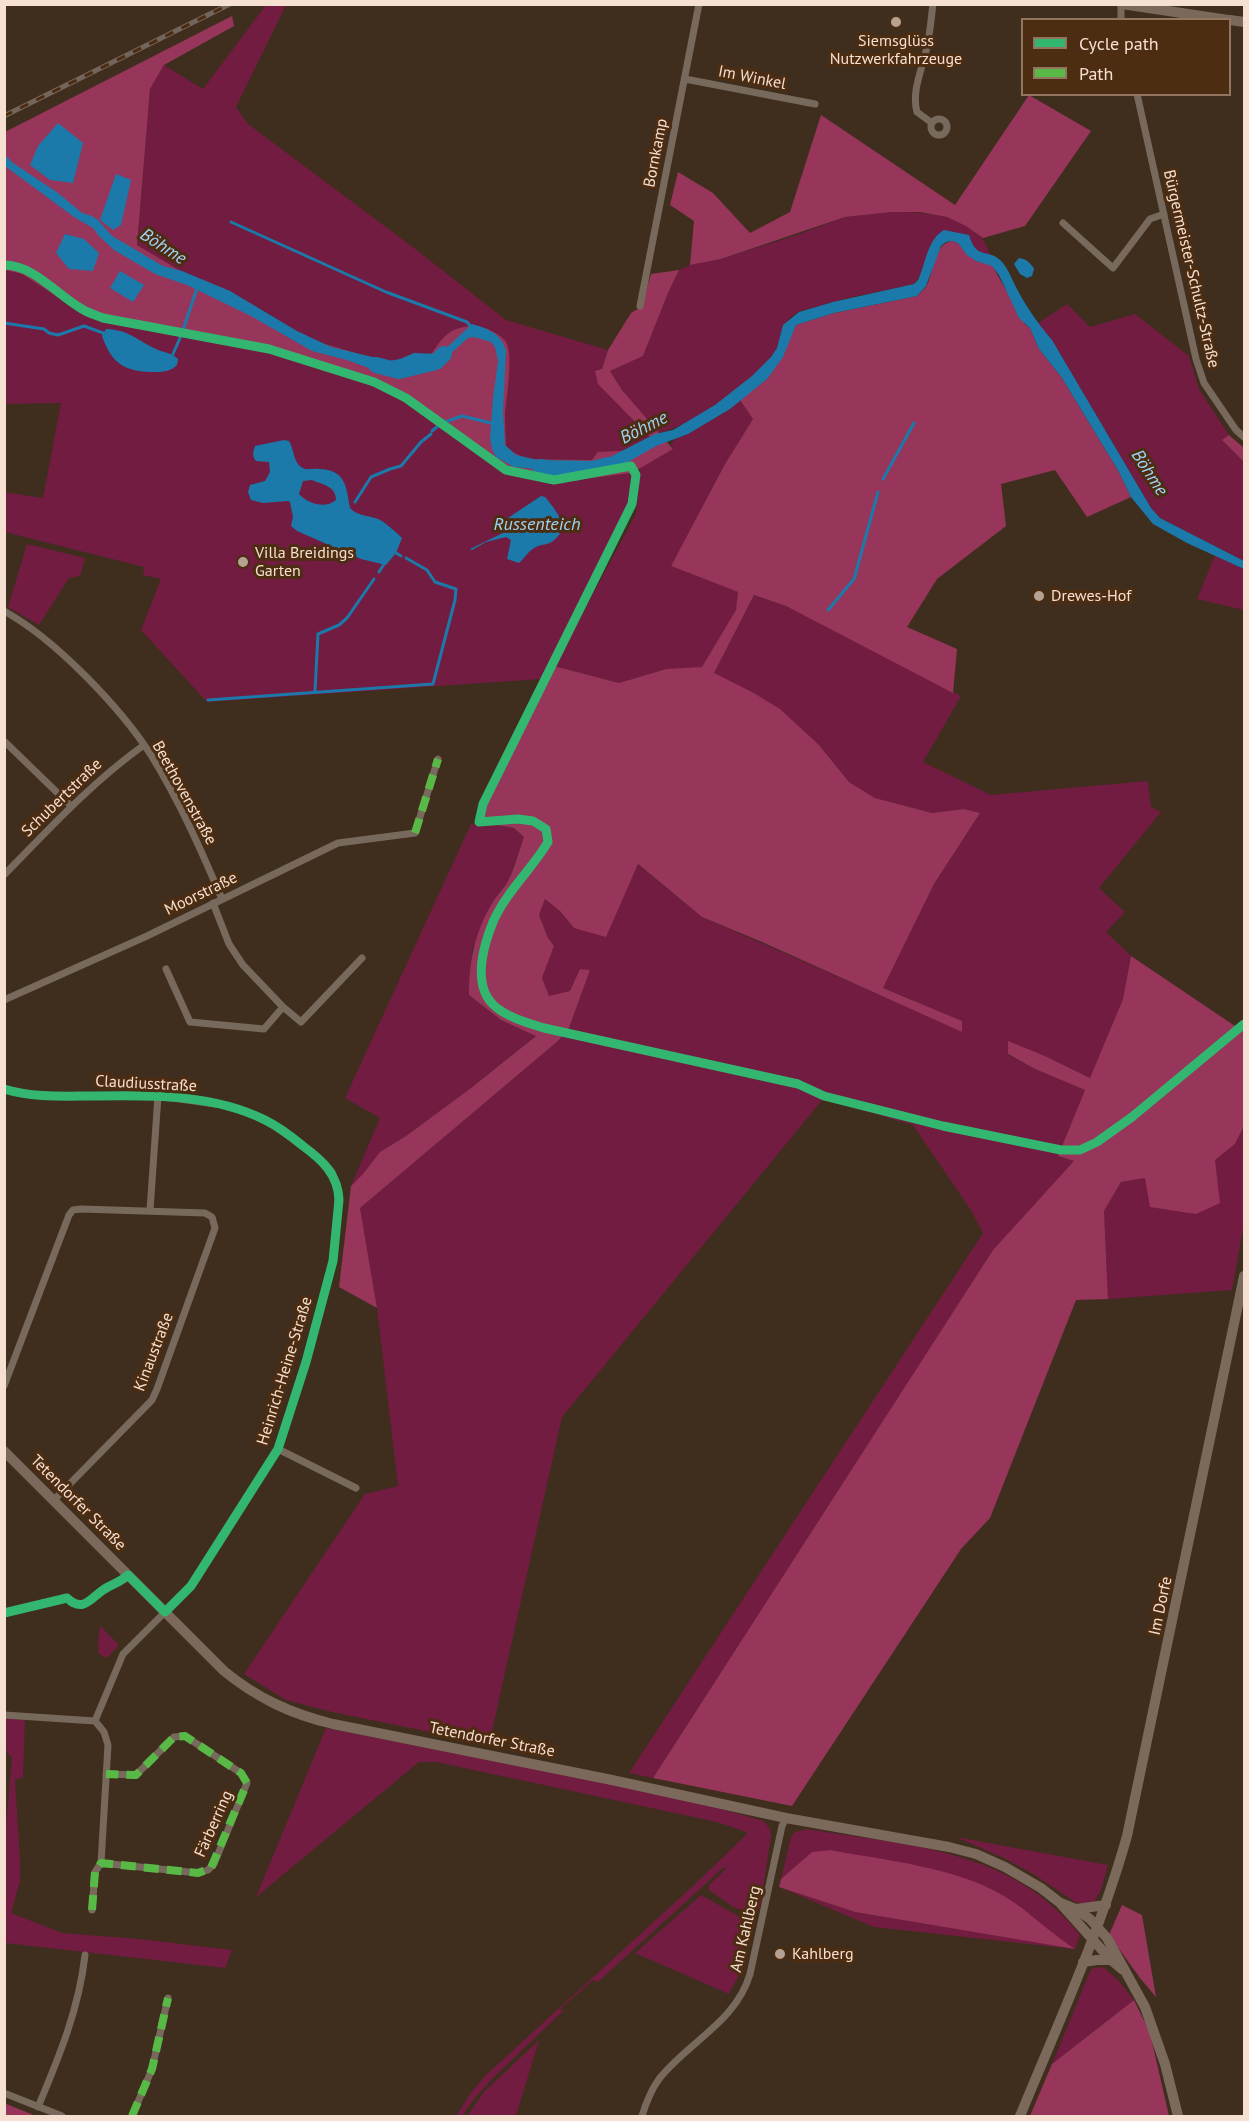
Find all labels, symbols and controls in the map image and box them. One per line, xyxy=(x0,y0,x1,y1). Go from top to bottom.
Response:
marker: Siemsglüss Nutzwerkfahrzeuge xyxy=(889,15,903,29)
legend xyxy=(1021,18,1231,96)
place label: Siemsglüss Nutzwerkfahrzeuge xyxy=(830,31,962,69)
text: Cycle path xyxy=(1079,32,1159,55)
street label: Im Winkel xyxy=(717,62,787,94)
text: Path xyxy=(1079,62,1113,85)
street label: Bornkamp xyxy=(640,117,672,189)
street label: Bürgermeister-Schultz-Straße xyxy=(1159,168,1223,370)
water label: Böhme xyxy=(136,224,190,270)
water label: Böhme xyxy=(617,407,671,449)
water label: Böhme xyxy=(1126,446,1172,500)
water label: Russenteich xyxy=(494,514,580,536)
place label: Villa Breidings Garten xyxy=(255,543,354,581)
marker: Villa Breidings Garten xyxy=(236,555,250,569)
place label: Drewes-Hof xyxy=(1051,586,1131,606)
marker: Drewes-Hof xyxy=(1032,589,1046,603)
street label: Beethovenstraße xyxy=(148,738,220,848)
street label: Schubertstraße xyxy=(18,755,106,841)
street label: Moorstraße xyxy=(162,868,240,920)
street label: Claudiusstraße xyxy=(95,1072,197,1096)
street label: Heinrich-Heine-Straße xyxy=(253,1295,317,1447)
street label: Kinaustraße xyxy=(130,1310,178,1394)
street label: Tetendorfer Straße xyxy=(26,1451,130,1555)
street label: Im Dorfe xyxy=(1145,1575,1177,1637)
street label: Tetendorfer Straße xyxy=(428,1718,556,1762)
street label: Färberring xyxy=(191,1788,237,1860)
street label: Am Kahlberg xyxy=(727,1884,765,1974)
place label: Kahlberg xyxy=(792,1944,853,1964)
marker: Kahlberg xyxy=(773,1947,787,1961)

